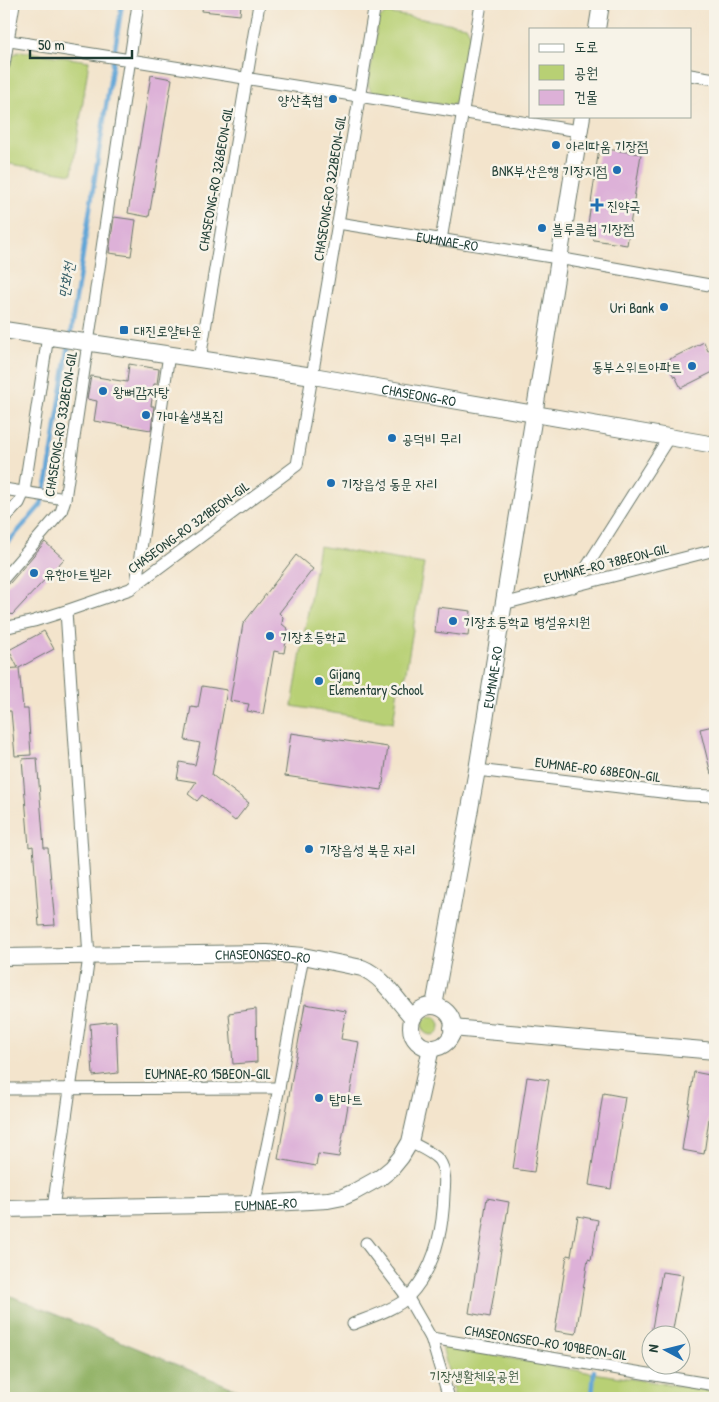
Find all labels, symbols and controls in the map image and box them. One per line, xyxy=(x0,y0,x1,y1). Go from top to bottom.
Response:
scale bar xyxy=(30,28,132,60)
legend xyxy=(529,28,692,118)
text: 50 m xyxy=(38,34,65,55)
text: 도로 xyxy=(574,36,598,57)
text: 공원 xyxy=(574,62,598,83)
text: 건물 xyxy=(574,86,598,107)
place label: 양산축협 xyxy=(278,90,323,109)
marker: 양산축협 xyxy=(327,93,339,105)
street label: CHASEONG-RO 326BEON-GIL xyxy=(193,105,237,253)
street label: CHASEONG-RO 322BEON-GIL xyxy=(308,114,350,262)
place label: 아리따움 기장점 xyxy=(566,136,648,155)
marker: 아리따움 기장점 xyxy=(550,139,562,151)
place label: BNK부산은행 기장지점 xyxy=(492,161,607,180)
marker: BNK부산은행 기장지점 xyxy=(611,164,623,176)
place label: 진약국 xyxy=(607,196,641,215)
marker: 진약국 xyxy=(591,199,603,211)
place label: 블루클럽 기장점 xyxy=(552,219,634,238)
marker: 블루클럽 기장점 xyxy=(536,222,548,234)
street label: EUMNAE-RO xyxy=(415,226,480,255)
water label: 만화천 xyxy=(53,259,80,300)
place label: Uri Bank xyxy=(610,298,654,317)
marker: Uri Bank xyxy=(658,301,670,313)
place label: 대진로얄타운 xyxy=(134,321,202,340)
marker: 대진로얄타운 xyxy=(118,324,130,336)
street label: CHASEONG-RO 332BEON-GIL xyxy=(39,350,81,498)
place label: 동부스위트아파트 xyxy=(592,357,682,376)
marker: 동부스위트아파트 xyxy=(686,360,698,372)
street label: CHASEONG-RO xyxy=(380,378,458,410)
place label: 왕뼈감자탕 xyxy=(113,382,170,401)
marker: 왕뼈감자탕 xyxy=(97,385,109,397)
place label: 가마솥생복집 xyxy=(156,406,224,425)
marker: 가마솥생복집 xyxy=(140,409,152,421)
place label: 공덕비 무리 xyxy=(402,429,462,448)
marker: 공덕비 무리 xyxy=(386,432,398,444)
place label: 기장읍성 동문 자리 xyxy=(341,474,438,493)
street label: CHASEONG-RO 321BEON-GIL xyxy=(123,476,253,578)
marker: 기장읍성 동문 자리 xyxy=(325,477,337,489)
street label: EUMNAE-RO 78BEON-GIL xyxy=(542,538,670,588)
place label: 유한아트빌라 xyxy=(44,564,112,583)
marker: 유한아트빌라 xyxy=(28,567,40,579)
place label: 기장초등학교 병설유치원 xyxy=(463,612,590,631)
marker: 기장초등학교 병설유치원 xyxy=(447,615,459,627)
place label: 기장초등학교 xyxy=(280,627,348,646)
marker: 기장초등학교 xyxy=(264,630,276,642)
street label: EUMNAE-RO xyxy=(478,644,506,709)
place label: Gijang Elementary School xyxy=(329,664,424,700)
marker: Gijang Elementary School xyxy=(313,675,325,687)
street label: EUMNAE-RO 68BEON-GIL xyxy=(534,752,662,786)
place label: 기장읍성 북문 자리 xyxy=(319,840,416,859)
marker: 기장읍성 북문 자리 xyxy=(303,843,315,855)
street label: CHASEONGSEO-RO xyxy=(215,943,313,967)
street label: EUMNAE-RO 15BEON-GIL xyxy=(145,1064,271,1083)
place label: 탑마트 xyxy=(329,1089,363,1108)
marker: 탑마트 xyxy=(313,1092,325,1104)
street label: EUMNAE-RO xyxy=(234,1192,298,1214)
street label: CHASEONGSEO-RO 109BEON-GIL xyxy=(463,1320,629,1364)
north arrow xyxy=(642,1324,692,1374)
text: N xyxy=(643,1343,663,1353)
park label: 기장생활체육공원 xyxy=(429,1366,519,1385)

